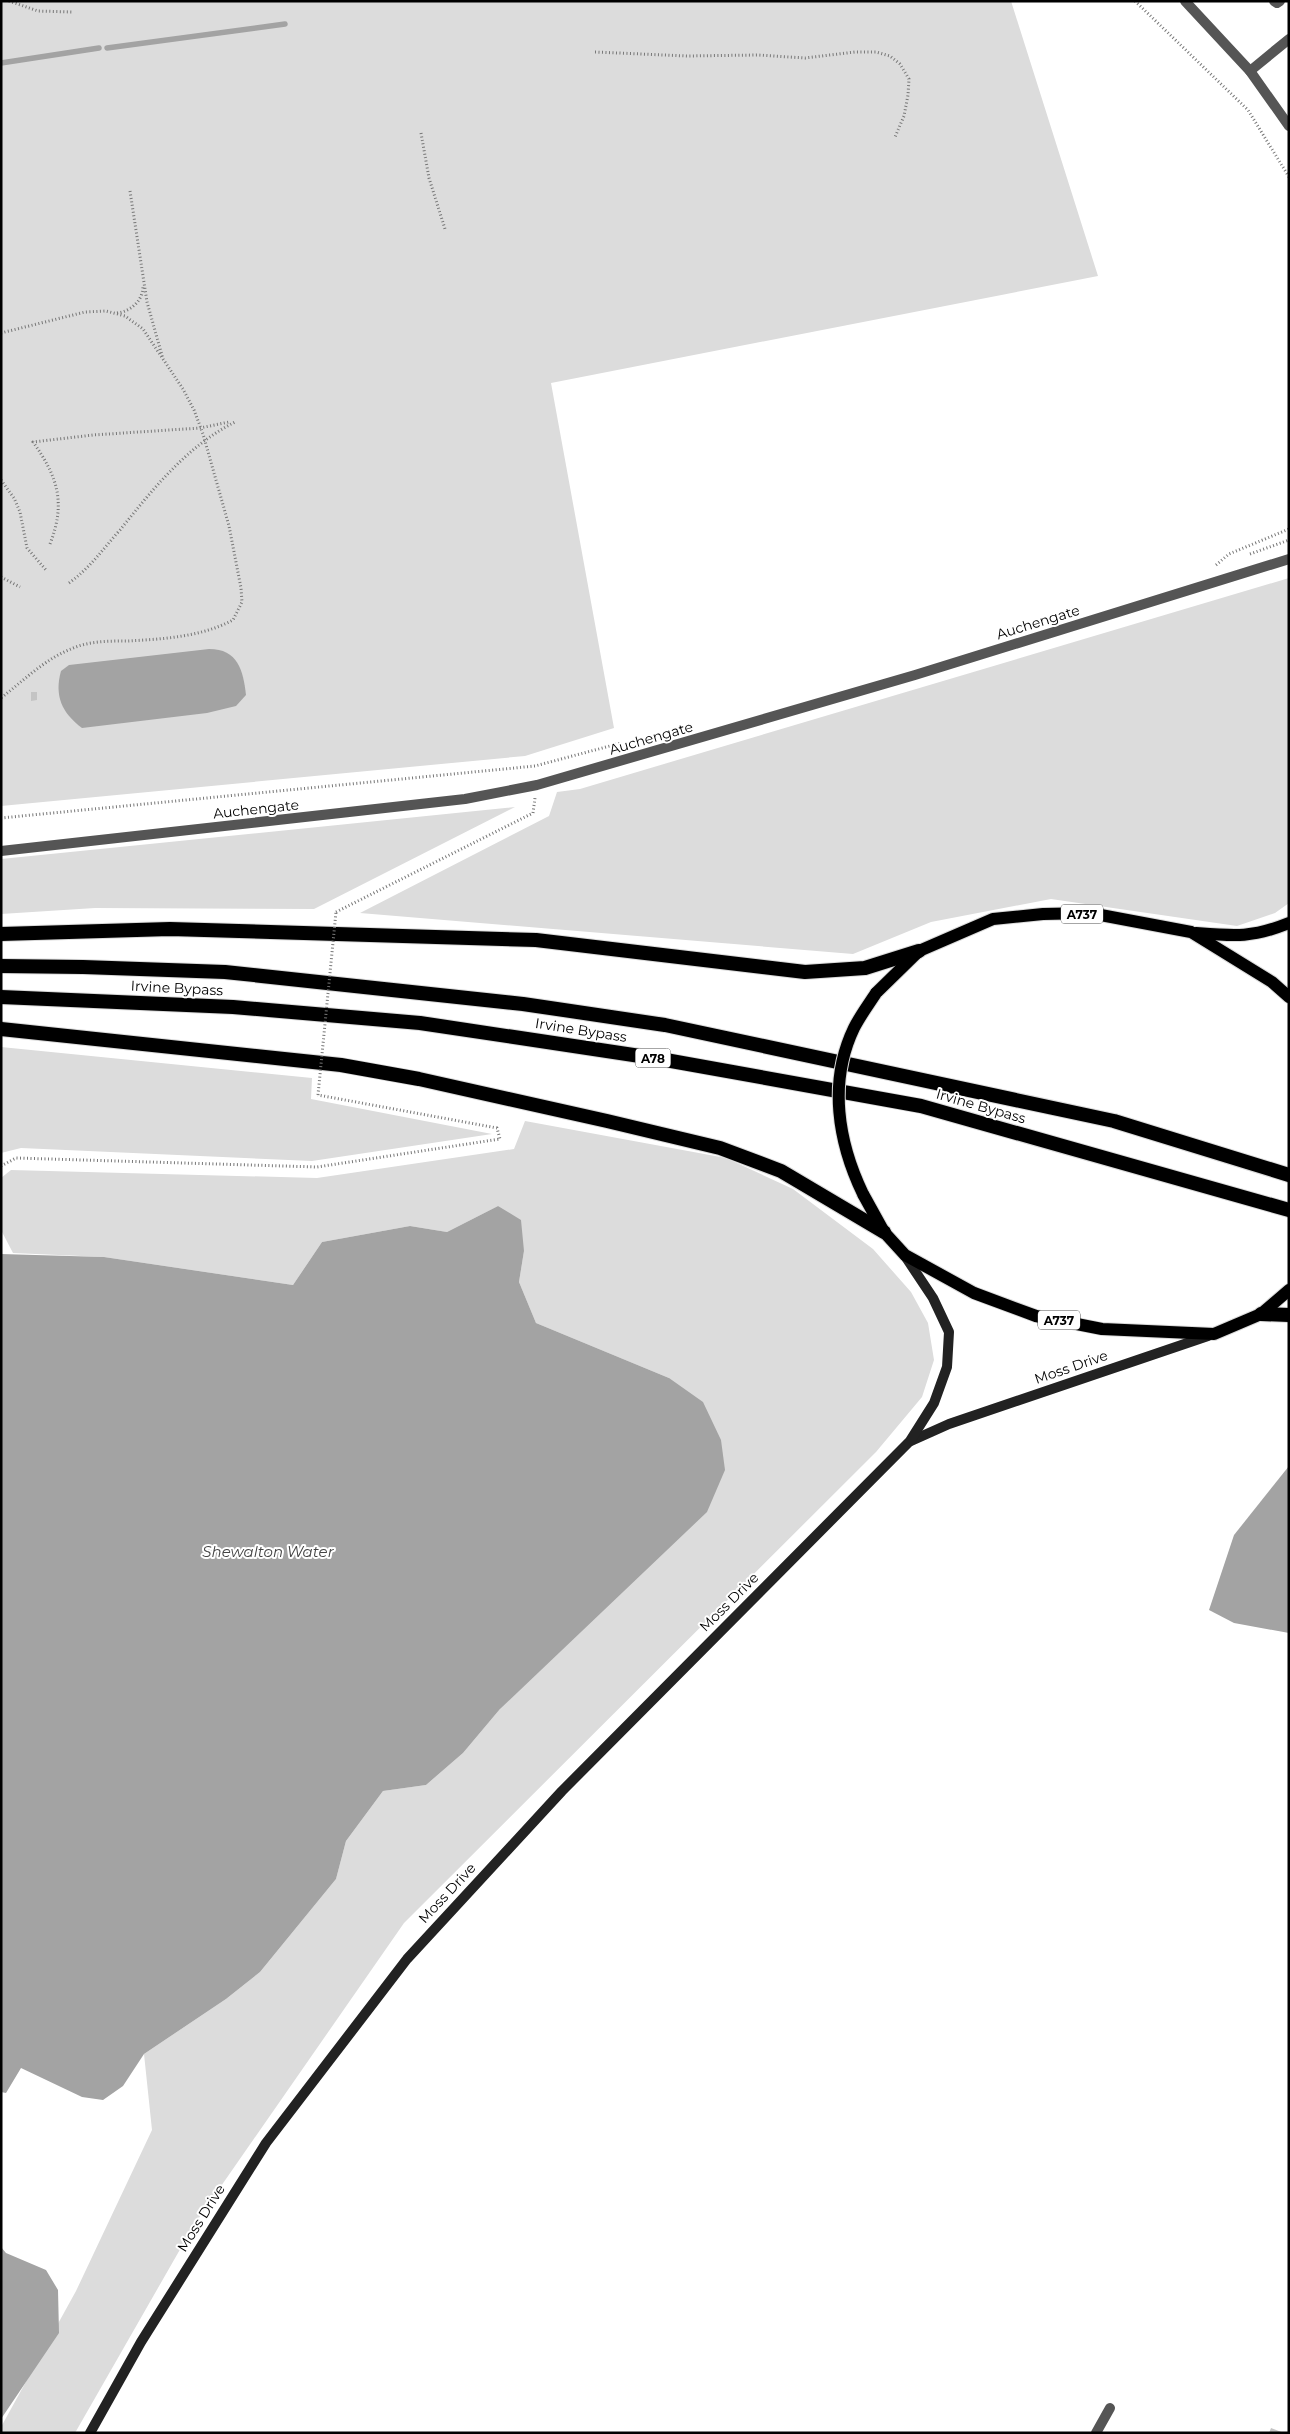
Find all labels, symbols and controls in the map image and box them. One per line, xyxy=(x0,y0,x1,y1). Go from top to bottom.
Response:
street label: Auchengate xyxy=(994,601,1082,643)
street label: Auchengate xyxy=(607,717,695,759)
street label: Auchengate xyxy=(212,796,300,822)
road number: A737 xyxy=(1061,904,1103,924)
street label: Irvine Bypass xyxy=(130,977,224,999)
street label: Irvine Bypass xyxy=(534,1014,628,1046)
road number: A78 xyxy=(636,1048,670,1068)
street label: Irvine Bypass xyxy=(934,1085,1028,1127)
road number: A737 xyxy=(1038,1310,1080,1330)
street label: Moss Drive xyxy=(1032,1346,1110,1388)
water label: Shewalton Water xyxy=(202,1542,335,1561)
street label: Moss Drive xyxy=(696,1569,762,1635)
street label: Moss Drive xyxy=(414,1859,480,1927)
street label: Moss Drive xyxy=(173,2181,229,2255)

